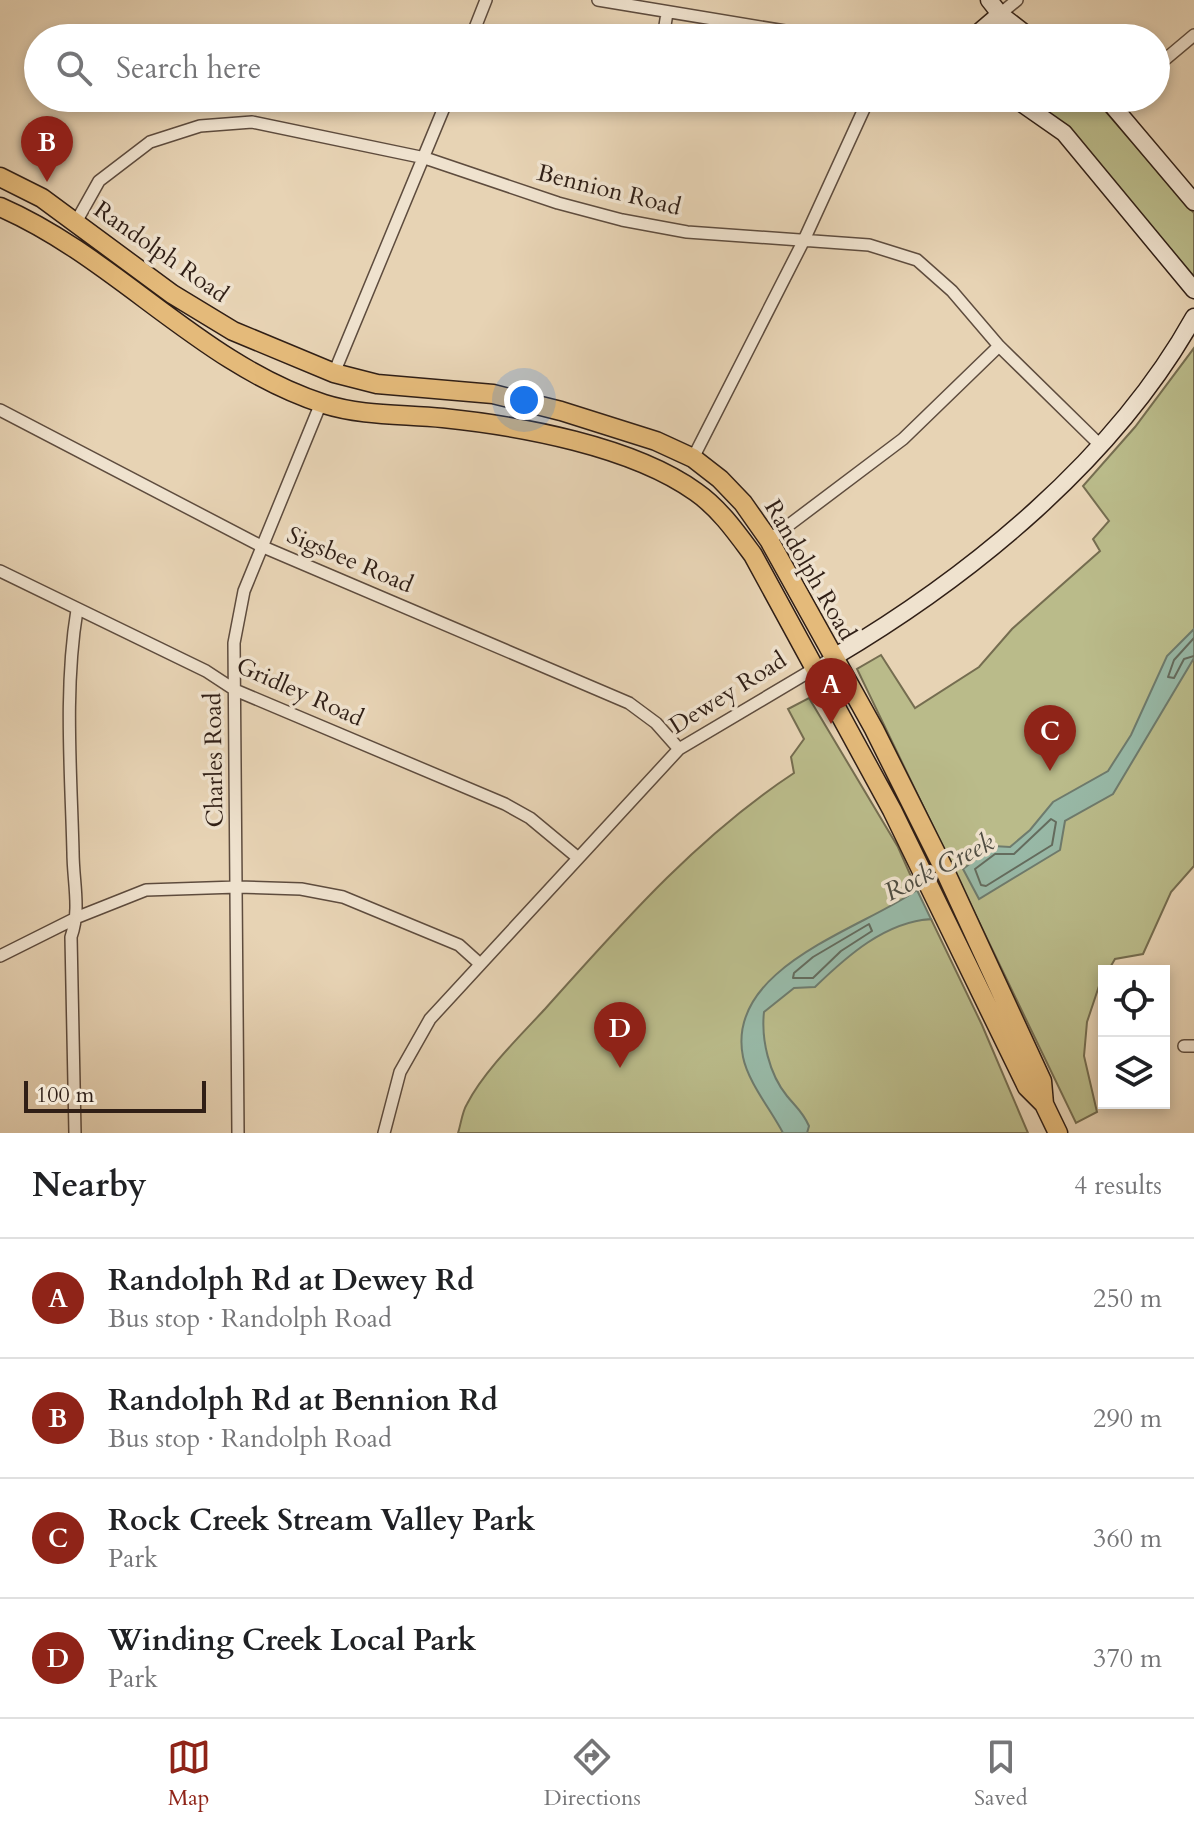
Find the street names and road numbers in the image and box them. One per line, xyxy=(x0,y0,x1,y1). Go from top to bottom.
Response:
street label: Bennion Road xyxy=(534,156,685,224)
street label: Randolph Road xyxy=(87,193,235,311)
street label: Randolph Road xyxy=(756,493,864,647)
street label: Sigsbee Road xyxy=(282,519,418,601)
street label: Dewey Road xyxy=(663,644,793,742)
street label: Gridley Road xyxy=(231,649,369,735)
street label: Charles Road xyxy=(196,692,232,828)

